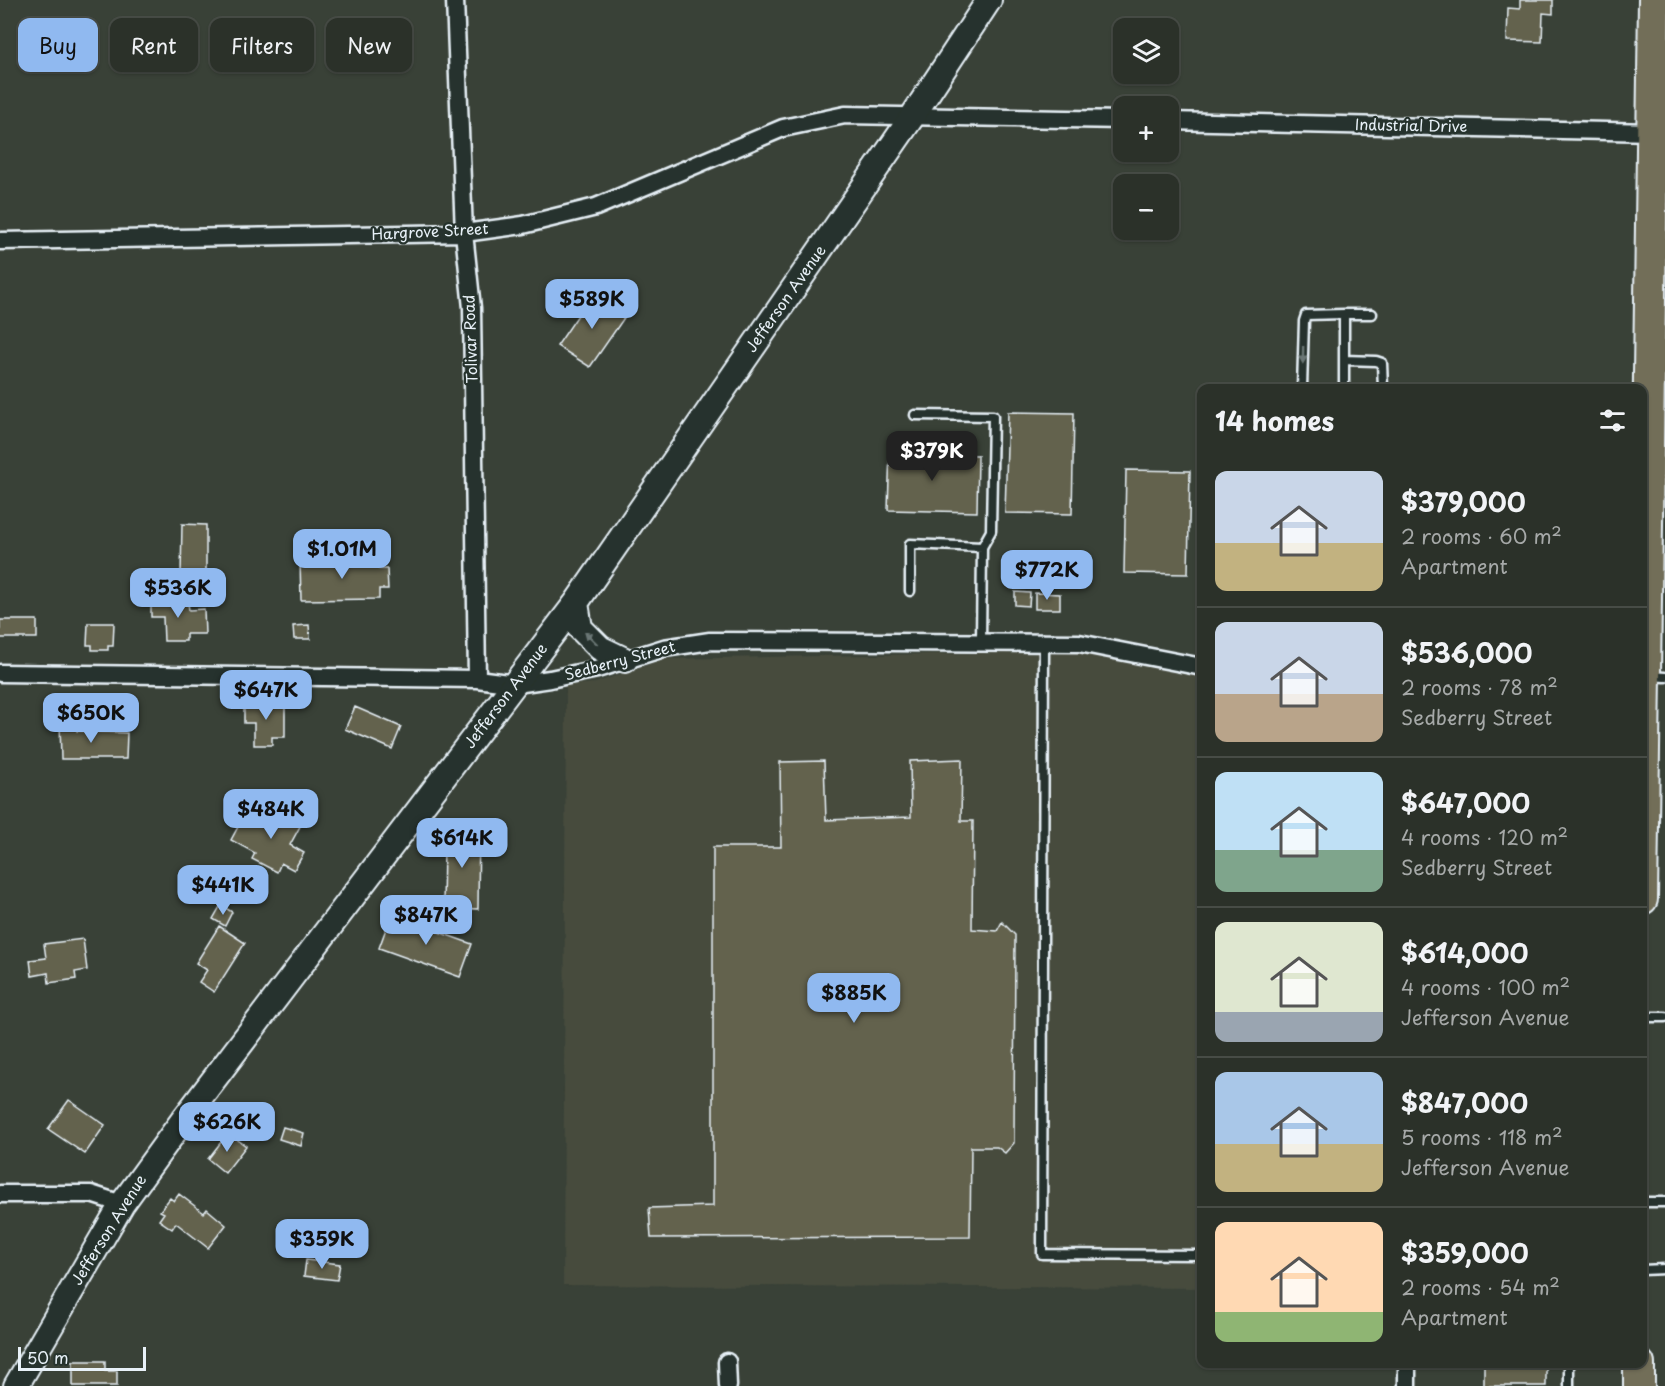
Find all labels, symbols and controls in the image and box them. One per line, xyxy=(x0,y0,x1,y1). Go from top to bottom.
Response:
chip: Buy xyxy=(18,18,98,72)
chip: Rent xyxy=(110,18,198,72)
chip: Filters xyxy=(210,18,314,72)
chip: New xyxy=(326,18,412,72)
map controls xyxy=(1113,18,1179,240)
button: layers xyxy=(1113,18,1179,84)
button: + xyxy=(1113,96,1179,162)
street label: Industrial Drive xyxy=(1355,112,1467,137)
button: − xyxy=(1113,174,1179,240)
street label: Hargrove Street xyxy=(371,216,489,245)
street label: Jefferson Avenue xyxy=(739,240,830,356)
pin: $589K xyxy=(550,279,634,330)
text: $589K xyxy=(559,283,625,313)
street label: Tolivar Road xyxy=(456,294,483,384)
one-way arrow xyxy=(1298,345,1308,364)
text: 14 homes xyxy=(1215,401,1334,440)
icon: filters xyxy=(1596,404,1629,437)
pin: $379K xyxy=(890,431,974,482)
text: $379K xyxy=(900,435,964,465)
text: $379,000 xyxy=(1401,482,1526,521)
icon: home xyxy=(1263,495,1335,567)
text: 2 rooms · 60 m² xyxy=(1401,521,1562,551)
pin: $1.01M xyxy=(293,529,391,580)
text: $1.01M xyxy=(307,533,377,563)
pin: $772K xyxy=(1005,550,1089,601)
text: Apartment xyxy=(1401,551,1508,581)
text: $772K xyxy=(1015,554,1079,584)
pin: $536K xyxy=(136,568,220,619)
text: $536K xyxy=(144,572,212,602)
one-way arrow xyxy=(584,632,598,646)
text: $536,000 xyxy=(1401,633,1532,672)
street label: Sedberry Street xyxy=(562,634,677,685)
street label: Jefferson Avenue xyxy=(458,638,552,752)
icon: home xyxy=(1263,646,1335,718)
pin: $647K xyxy=(224,670,308,721)
text: 2 rooms · 78 m² xyxy=(1401,672,1558,702)
text: $647K xyxy=(234,674,298,704)
pin: $650K xyxy=(49,693,133,744)
text: $650K xyxy=(57,697,125,727)
text: Sedberry Street xyxy=(1401,702,1552,732)
text: $647,000 xyxy=(1401,783,1530,822)
pin: $484K xyxy=(229,789,313,840)
text: $484K xyxy=(237,793,305,823)
icon: home xyxy=(1263,796,1335,868)
pin: $614K xyxy=(420,818,504,869)
text: $614K xyxy=(431,822,493,852)
text: 4 rooms · 120 m² xyxy=(1401,822,1568,852)
text: Sedberry Street xyxy=(1401,852,1552,882)
pin: $441K xyxy=(181,865,265,916)
text: $441K xyxy=(191,869,255,899)
pin: $847K xyxy=(384,895,468,946)
text: $847K xyxy=(394,899,458,929)
text: $614,000 xyxy=(1401,933,1528,972)
icon: home xyxy=(1263,946,1335,1018)
text: 4 rooms · 100 m² xyxy=(1401,972,1570,1002)
pin: $885K xyxy=(812,973,896,1024)
text: $885K xyxy=(821,977,887,1007)
text: Jefferson Avenue xyxy=(1401,1002,1569,1032)
text: $847,000 xyxy=(1401,1083,1528,1122)
icon: home xyxy=(1263,1096,1335,1168)
pin: $626K xyxy=(185,1102,269,1153)
text: $626K xyxy=(193,1106,261,1136)
text: 5 rooms · 118 m² xyxy=(1401,1122,1563,1152)
text: Jefferson Avenue xyxy=(1401,1152,1569,1182)
street label: Jefferson Avenue xyxy=(64,1170,151,1289)
pin: $359K xyxy=(280,1219,364,1270)
text: $359K xyxy=(290,1223,355,1253)
text: $359,000 xyxy=(1401,1233,1529,1272)
icon: home xyxy=(1263,1246,1335,1318)
text: 2 rooms · 54 m² xyxy=(1401,1272,1560,1302)
text: Apartment xyxy=(1401,1302,1508,1332)
scale bar xyxy=(18,1344,146,1372)
text: 50 m xyxy=(27,1345,68,1369)

